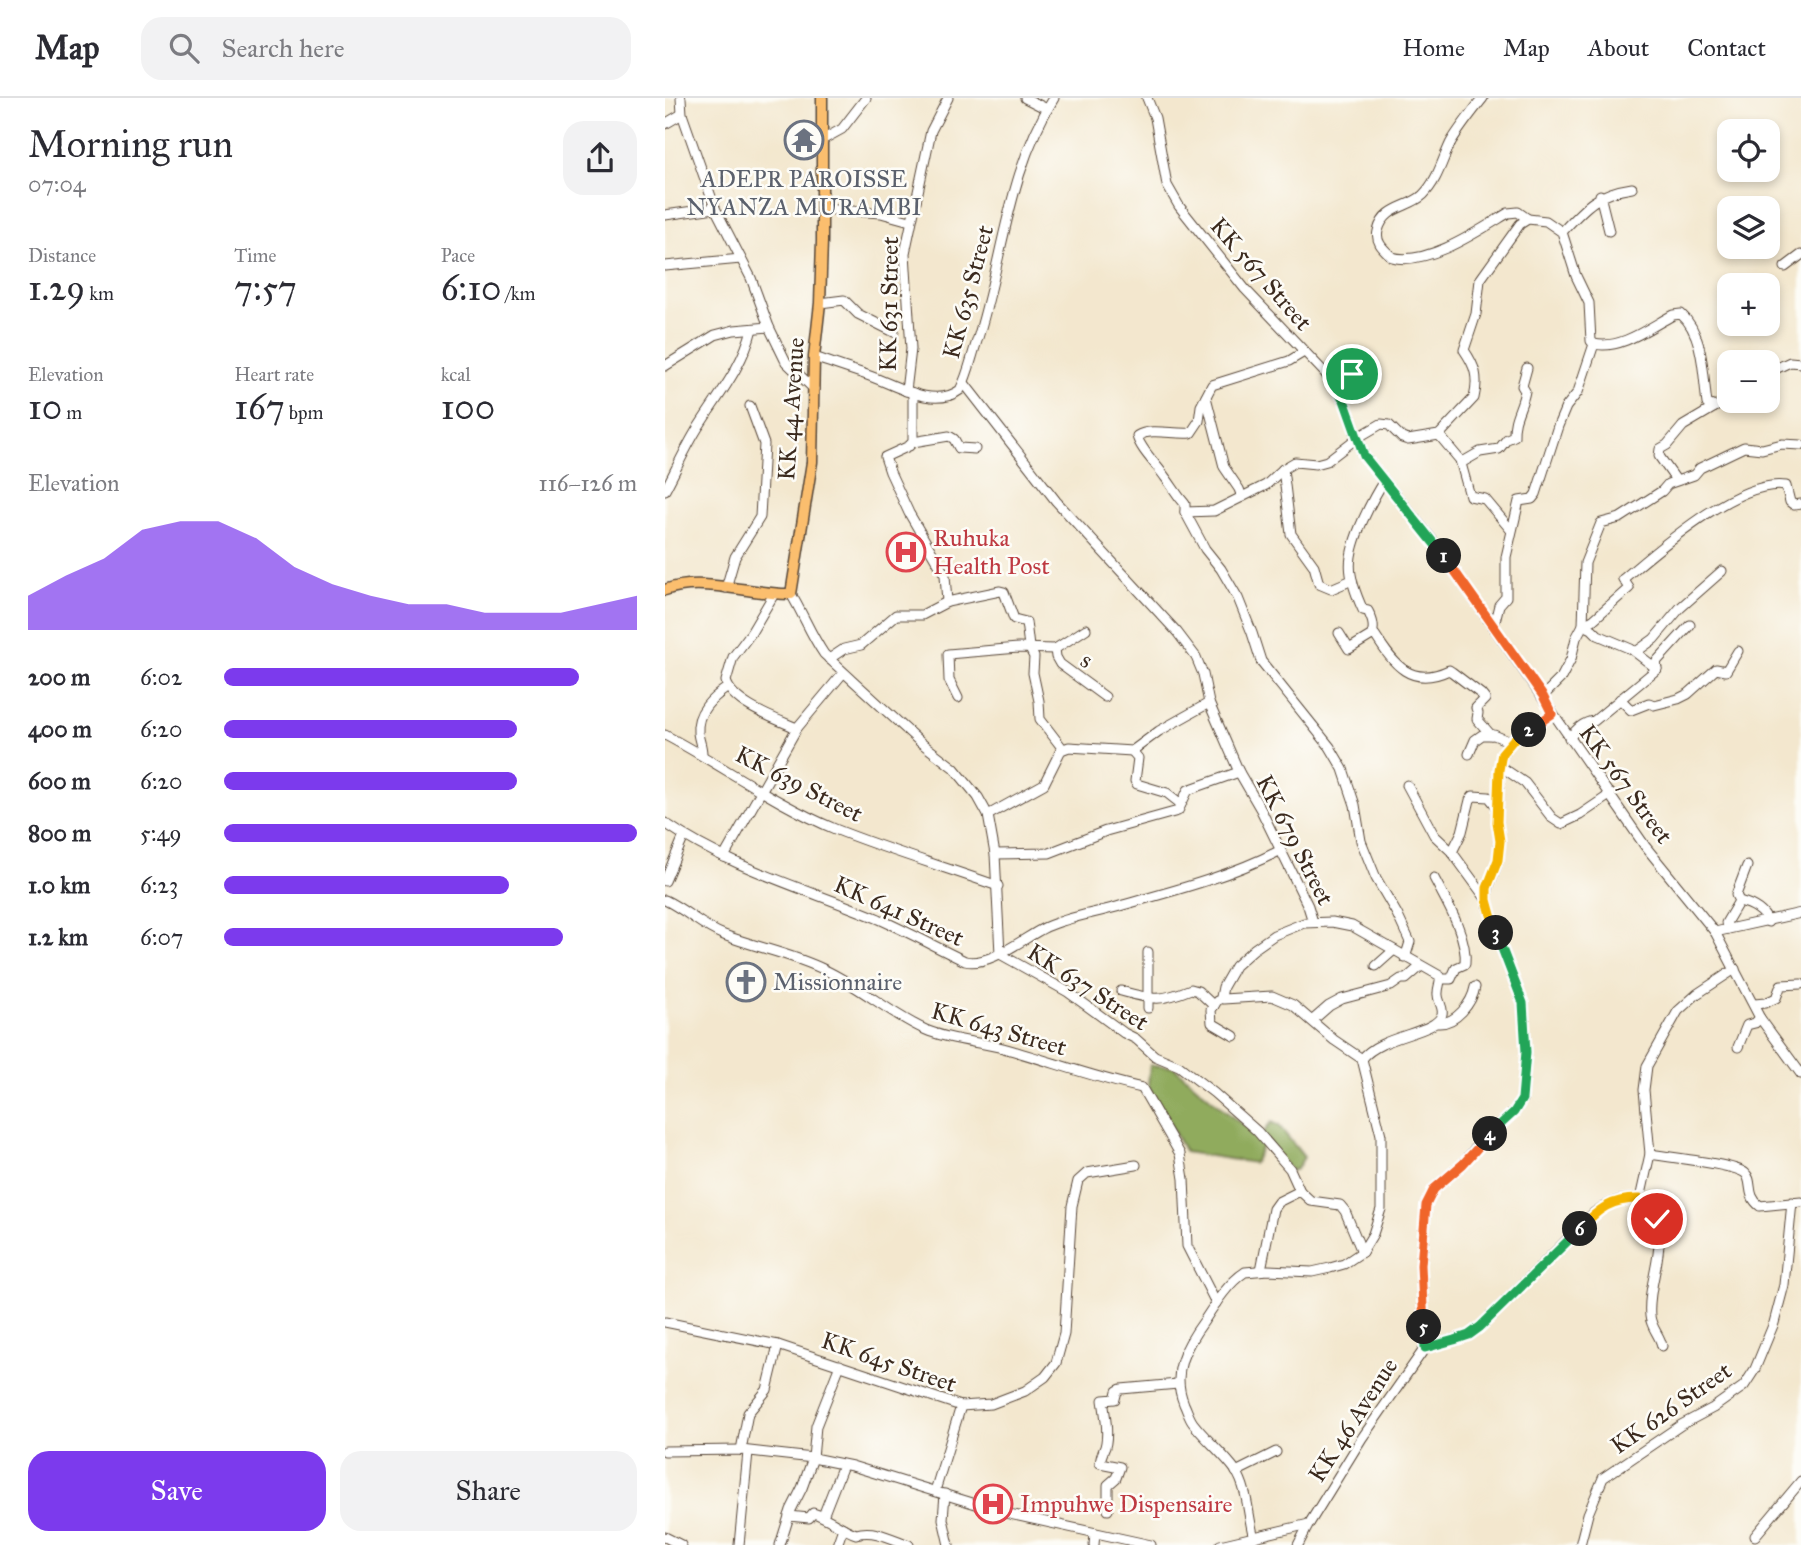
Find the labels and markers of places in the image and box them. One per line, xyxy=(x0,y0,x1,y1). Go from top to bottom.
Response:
temple icon: ADEPR PAROISSE NYANZA MURAMBI xyxy=(783,119,825,161)
place label: ADEPR PAROISSE NYANZA MURAMBI xyxy=(686,164,922,222)
pin xyxy=(1322,344,1382,404)
place label: Ruhuka Health Post xyxy=(933,523,1050,581)
hospital icon: Ruhuka Health Post xyxy=(885,531,927,573)
pin: 1 xyxy=(1427,538,1461,574)
pin: 2 xyxy=(1511,712,1547,748)
pin: 3 xyxy=(1479,916,1513,950)
church icon: Missionnaire xyxy=(725,961,767,1003)
place label: Missionnaire xyxy=(773,967,902,997)
pin: 4 xyxy=(1473,1116,1507,1152)
pin xyxy=(1627,1189,1687,1249)
pin: 6 xyxy=(1563,1212,1597,1246)
pin: 5 xyxy=(1407,1310,1441,1344)
hospital icon: Impuhwe Dispensaire xyxy=(972,1483,1014,1525)
place label: Impuhwe Dispensaire xyxy=(1020,1489,1233,1519)

